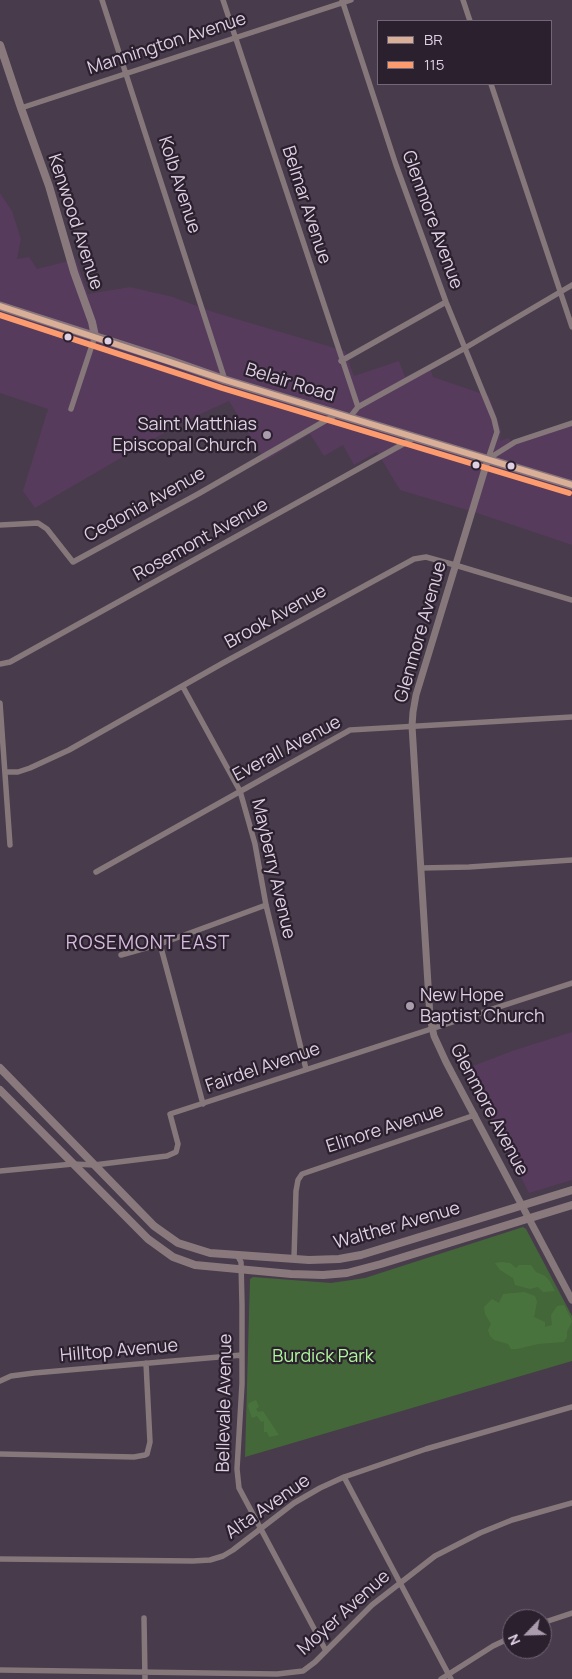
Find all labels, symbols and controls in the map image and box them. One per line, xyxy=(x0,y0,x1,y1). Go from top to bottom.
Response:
street label: Mannington Avenue xyxy=(85,8,249,80)
legend xyxy=(377,20,552,85)
text: BR xyxy=(424,29,443,50)
text: 115 xyxy=(424,54,444,75)
street label: Kolb Avenue xyxy=(153,134,205,236)
street label: Belmar Avenue xyxy=(277,143,335,267)
street label: Glenmore Avenue xyxy=(397,148,467,292)
street label: Kenwood Avenue xyxy=(43,151,107,293)
unlabelled marker xyxy=(63,332,73,342)
unlabelled marker xyxy=(103,336,113,346)
street label: Belair Road xyxy=(243,359,337,407)
place label: Saint Matthias Episcopal Church xyxy=(112,414,257,456)
marker: Saint Matthias Episcopal Church xyxy=(261,429,273,441)
unlabelled marker xyxy=(471,460,481,470)
unlabelled marker xyxy=(506,461,516,471)
street label: Cedonia Avenue xyxy=(81,463,209,547)
street label: Rosemont Avenue xyxy=(130,494,272,586)
street label: Glenmore Avenue xyxy=(391,559,451,705)
street label: Brook Avenue xyxy=(221,580,331,654)
street label: Everall Avenue xyxy=(229,711,345,787)
street label: Mayberry Avenue xyxy=(246,797,300,941)
district label: ROSEMONT EAST xyxy=(64,933,232,955)
place label: New Hope Baptist Church xyxy=(420,985,545,1028)
marker: New Hope Baptist Church xyxy=(404,1000,416,1012)
street label: Fairdel Avenue xyxy=(203,1038,323,1098)
street label: Glenmore Avenue xyxy=(445,1041,533,1179)
street label: Elinore Avenue xyxy=(324,1100,446,1158)
street label: Walther Avenue xyxy=(331,1198,463,1254)
street label: Bellevale Avenue xyxy=(213,1333,237,1473)
street label: Hilltop Avenue xyxy=(59,1335,179,1367)
park label: Burdick Park xyxy=(272,1346,374,1368)
street label: Alta Avenue xyxy=(222,1470,314,1544)
street label: Moyer Avenue xyxy=(293,1566,395,1660)
north arrow xyxy=(502,1609,552,1659)
text: N xyxy=(503,1631,524,1648)

